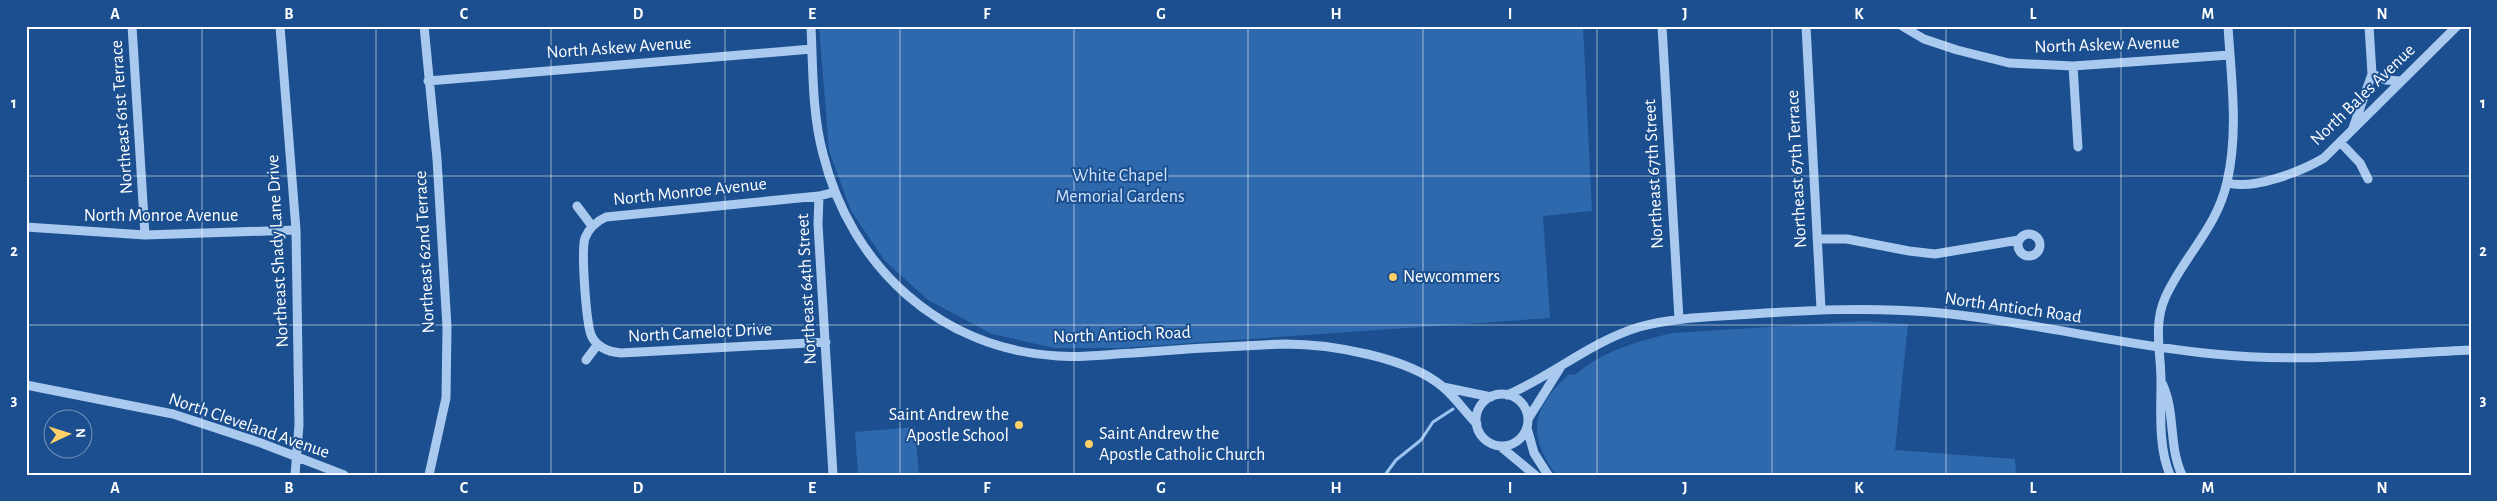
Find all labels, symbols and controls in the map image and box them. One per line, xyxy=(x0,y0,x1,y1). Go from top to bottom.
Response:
text: A xyxy=(110,6,120,22)
text: B xyxy=(284,6,294,22)
text: C xyxy=(460,6,469,22)
text: D xyxy=(633,6,644,22)
text: E xyxy=(808,6,816,22)
text: F xyxy=(983,6,991,22)
text: G xyxy=(1156,6,1166,22)
text: H xyxy=(1330,6,1342,22)
text: I xyxy=(1508,6,1512,22)
text: J xyxy=(1682,6,1688,22)
text: K xyxy=(1854,6,1864,22)
text: L xyxy=(2030,6,2037,22)
text: M xyxy=(2202,6,2214,22)
text: N xyxy=(2376,6,2388,22)
street label: North Askew Avenue xyxy=(2034,33,2180,57)
street label: North Askew Avenue xyxy=(546,34,692,62)
street label: Northeast 61st Terrace xyxy=(108,39,136,195)
street label: North Bales Avenue xyxy=(2307,41,2419,149)
street label: Northeast 67th Terrace xyxy=(1784,89,1810,249)
text: 1 xyxy=(11,95,17,111)
text: 1 xyxy=(2480,95,2486,111)
street label: Northeast 67th Street xyxy=(1641,98,1667,249)
street label: Northeast Shady Lane Drive xyxy=(264,154,292,348)
park label: White Chapel Memorial Gardens xyxy=(1055,167,1185,206)
street label: Northeast 62nd Terrace xyxy=(412,170,438,334)
street label: North Monroe Avenue xyxy=(612,175,768,209)
street label: North Monroe Avenue xyxy=(84,207,238,225)
street label: Northeast 64th Street xyxy=(794,213,820,365)
text: 2 xyxy=(10,243,18,259)
text: 2 xyxy=(2479,243,2487,259)
place label: Newcommers xyxy=(1403,268,1500,286)
marker: Newcommers xyxy=(1387,271,1399,283)
street label: North Antioch Road xyxy=(1943,289,2083,327)
street label: North Camelot Drive xyxy=(628,320,772,346)
street label: North Antioch Road xyxy=(1053,324,1191,346)
street label: North Cleveland Avenue xyxy=(166,390,332,462)
text: 3 xyxy=(11,392,18,408)
text: 3 xyxy=(2480,392,2487,408)
place label: Saint Andrew the Apostle School xyxy=(889,406,1009,445)
north arrow xyxy=(42,408,92,458)
marker: Saint Andrew the Apostle School xyxy=(1013,419,1025,431)
place label: Saint Andrew the Apostle Catholic Church xyxy=(1099,425,1265,464)
text: N xyxy=(73,428,87,439)
marker: Saint Andrew the Apostle Catholic Church xyxy=(1083,438,1095,450)
text: A xyxy=(110,480,120,496)
text: B xyxy=(284,480,294,496)
text: C xyxy=(460,480,469,496)
text: D xyxy=(633,480,644,496)
text: E xyxy=(808,480,816,496)
text: F xyxy=(983,480,991,496)
text: G xyxy=(1156,480,1166,496)
text: H xyxy=(1330,480,1342,496)
text: I xyxy=(1508,480,1512,496)
text: J xyxy=(1682,480,1688,496)
text: K xyxy=(1854,480,1864,496)
text: L xyxy=(2030,480,2037,496)
text: M xyxy=(2202,480,2214,496)
text: N xyxy=(2376,480,2388,496)

